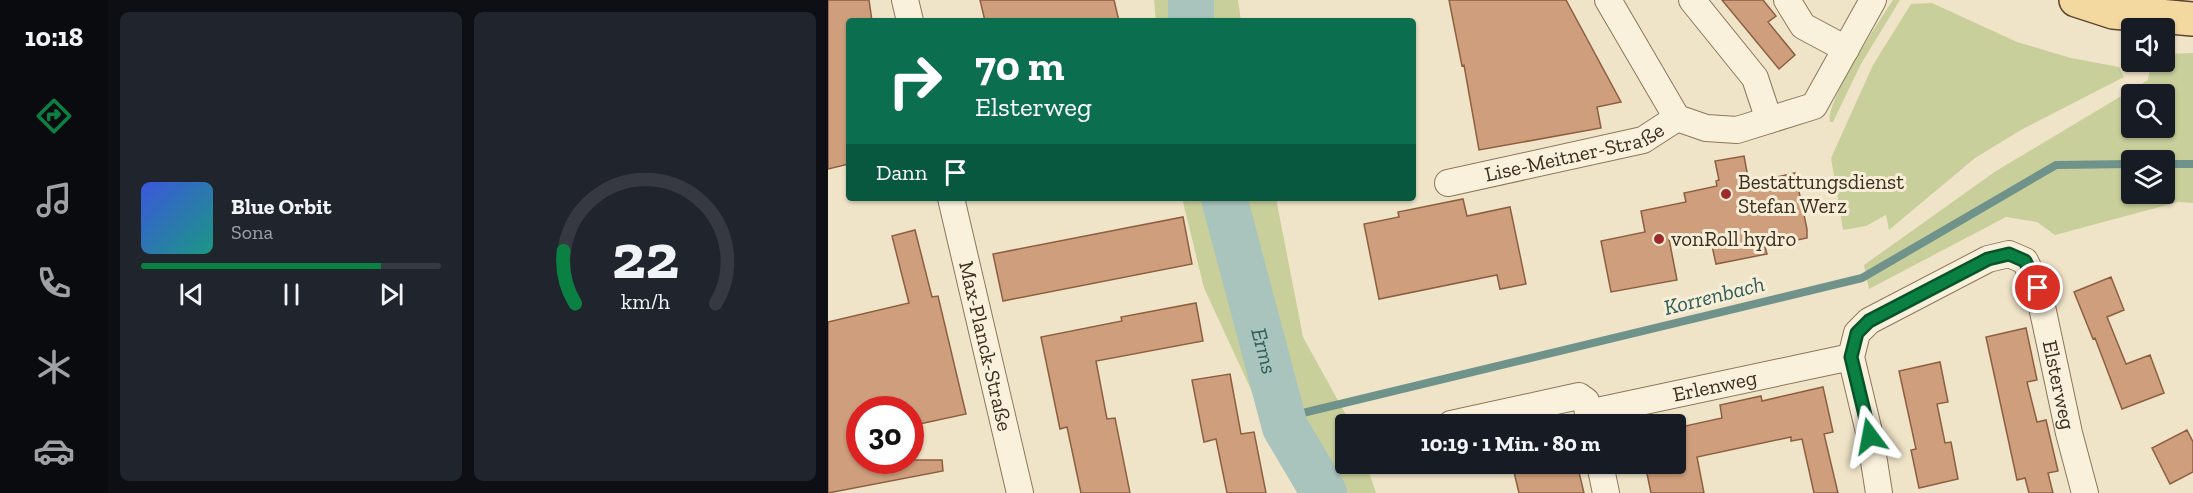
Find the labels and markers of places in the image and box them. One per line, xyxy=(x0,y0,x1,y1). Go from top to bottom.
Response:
place label: Bestattungsdienst Stefan Werz xyxy=(1738,169,1904,218)
marker: Bestattungsdienst Stefan Werz xyxy=(1719,187,1733,201)
place label: vonRoll hydro xyxy=(1671,226,1796,251)
marker: vonRoll hydro xyxy=(1652,232,1666,246)
pin xyxy=(2012,262,2063,313)

